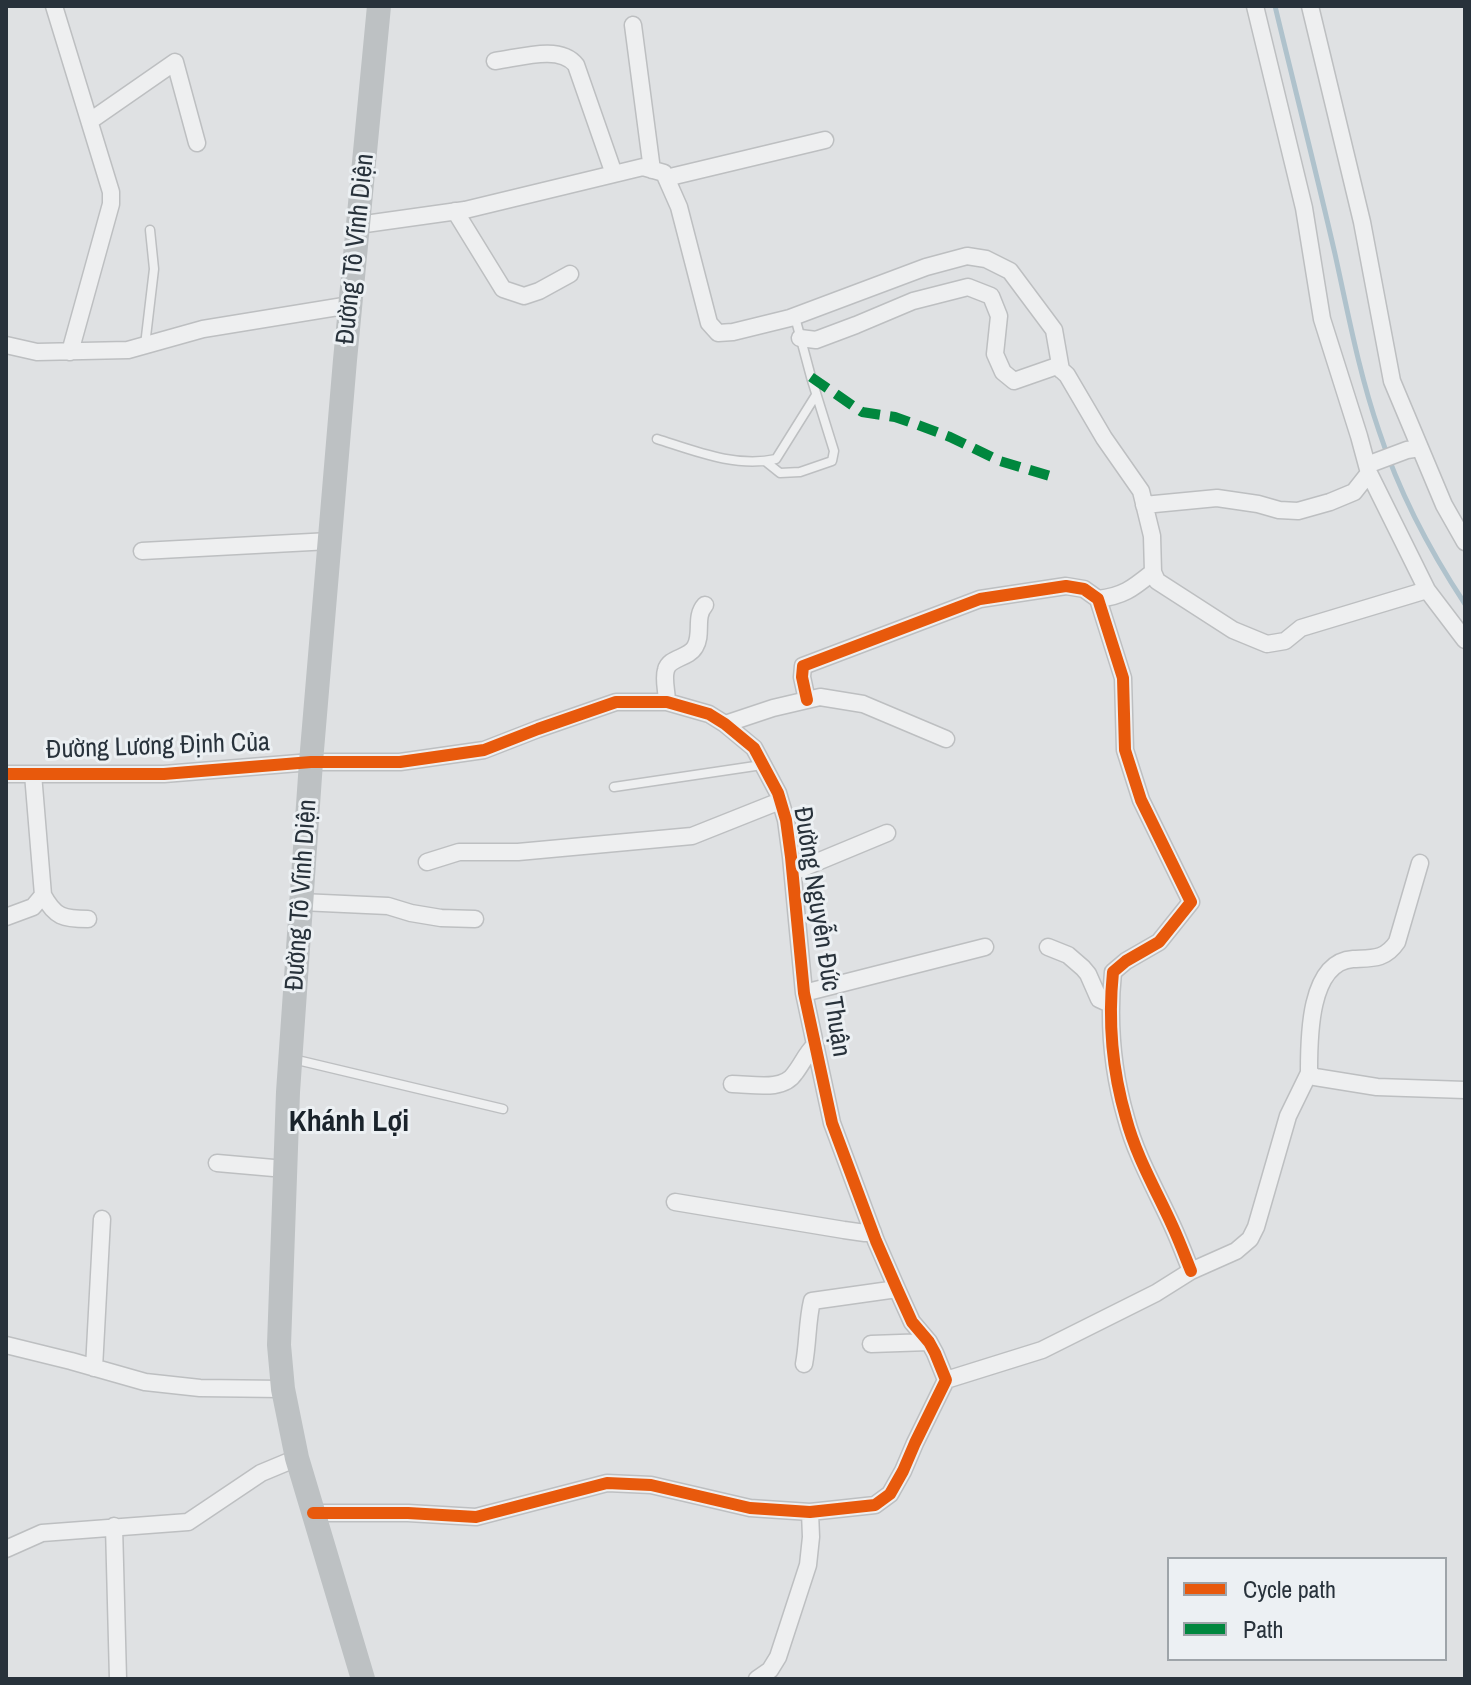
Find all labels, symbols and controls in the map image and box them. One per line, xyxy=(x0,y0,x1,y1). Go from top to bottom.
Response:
street label: Đường Tô Vĩnh Diện xyxy=(330,152,382,346)
street label: Đường Lương Định Của xyxy=(46,728,270,766)
street label: Đường Tô Vĩnh Diện xyxy=(280,798,324,992)
street label: Đường Nguyễn Đức Thuận xyxy=(786,805,856,1059)
district label: Khánh Lợi xyxy=(289,1105,409,1141)
legend xyxy=(1167,1557,1447,1661)
text: Cycle path xyxy=(1243,1573,1336,1605)
text: Path xyxy=(1243,1613,1284,1645)

